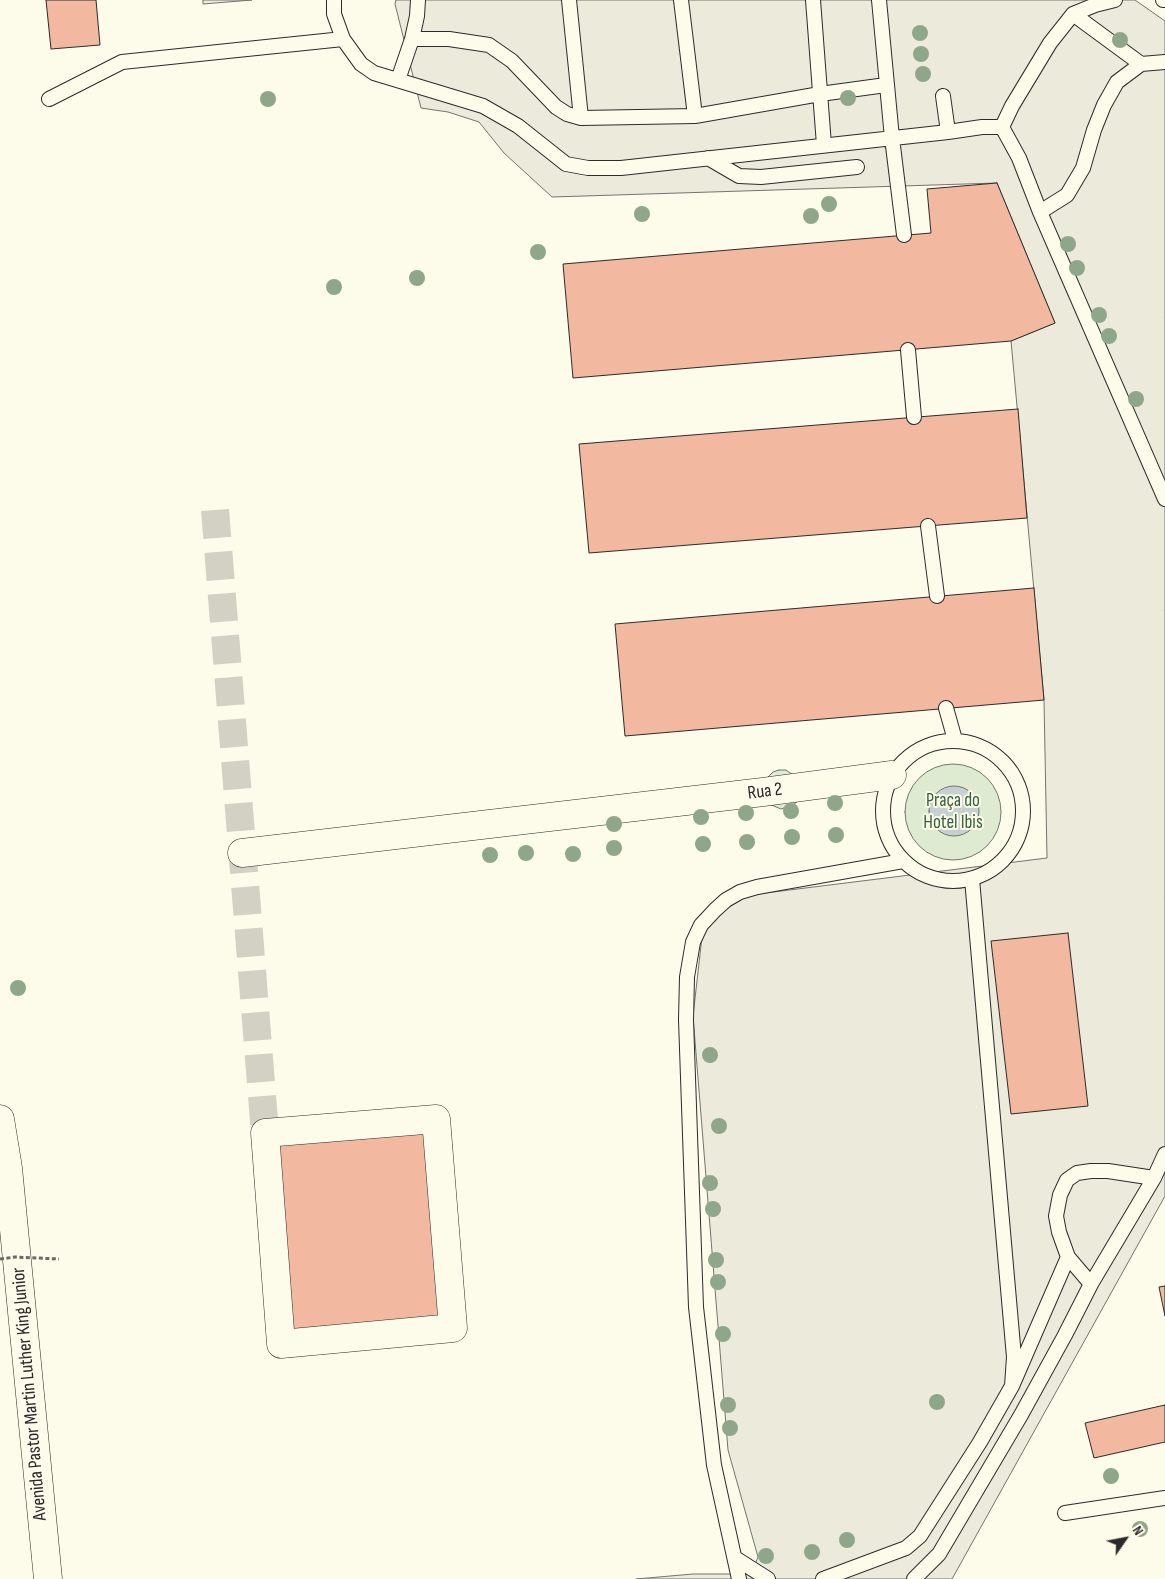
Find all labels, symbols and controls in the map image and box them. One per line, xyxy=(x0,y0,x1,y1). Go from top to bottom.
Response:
street label: Rua 2 xyxy=(746,779,784,805)
park label: Praça do Hotel Ibis xyxy=(923,790,983,834)
street label: Avenida Pastor Martin Luther King Junior xyxy=(8,1266,52,1522)
north arrow xyxy=(1100,1514,1150,1564)
text: N xyxy=(1129,1523,1147,1538)

